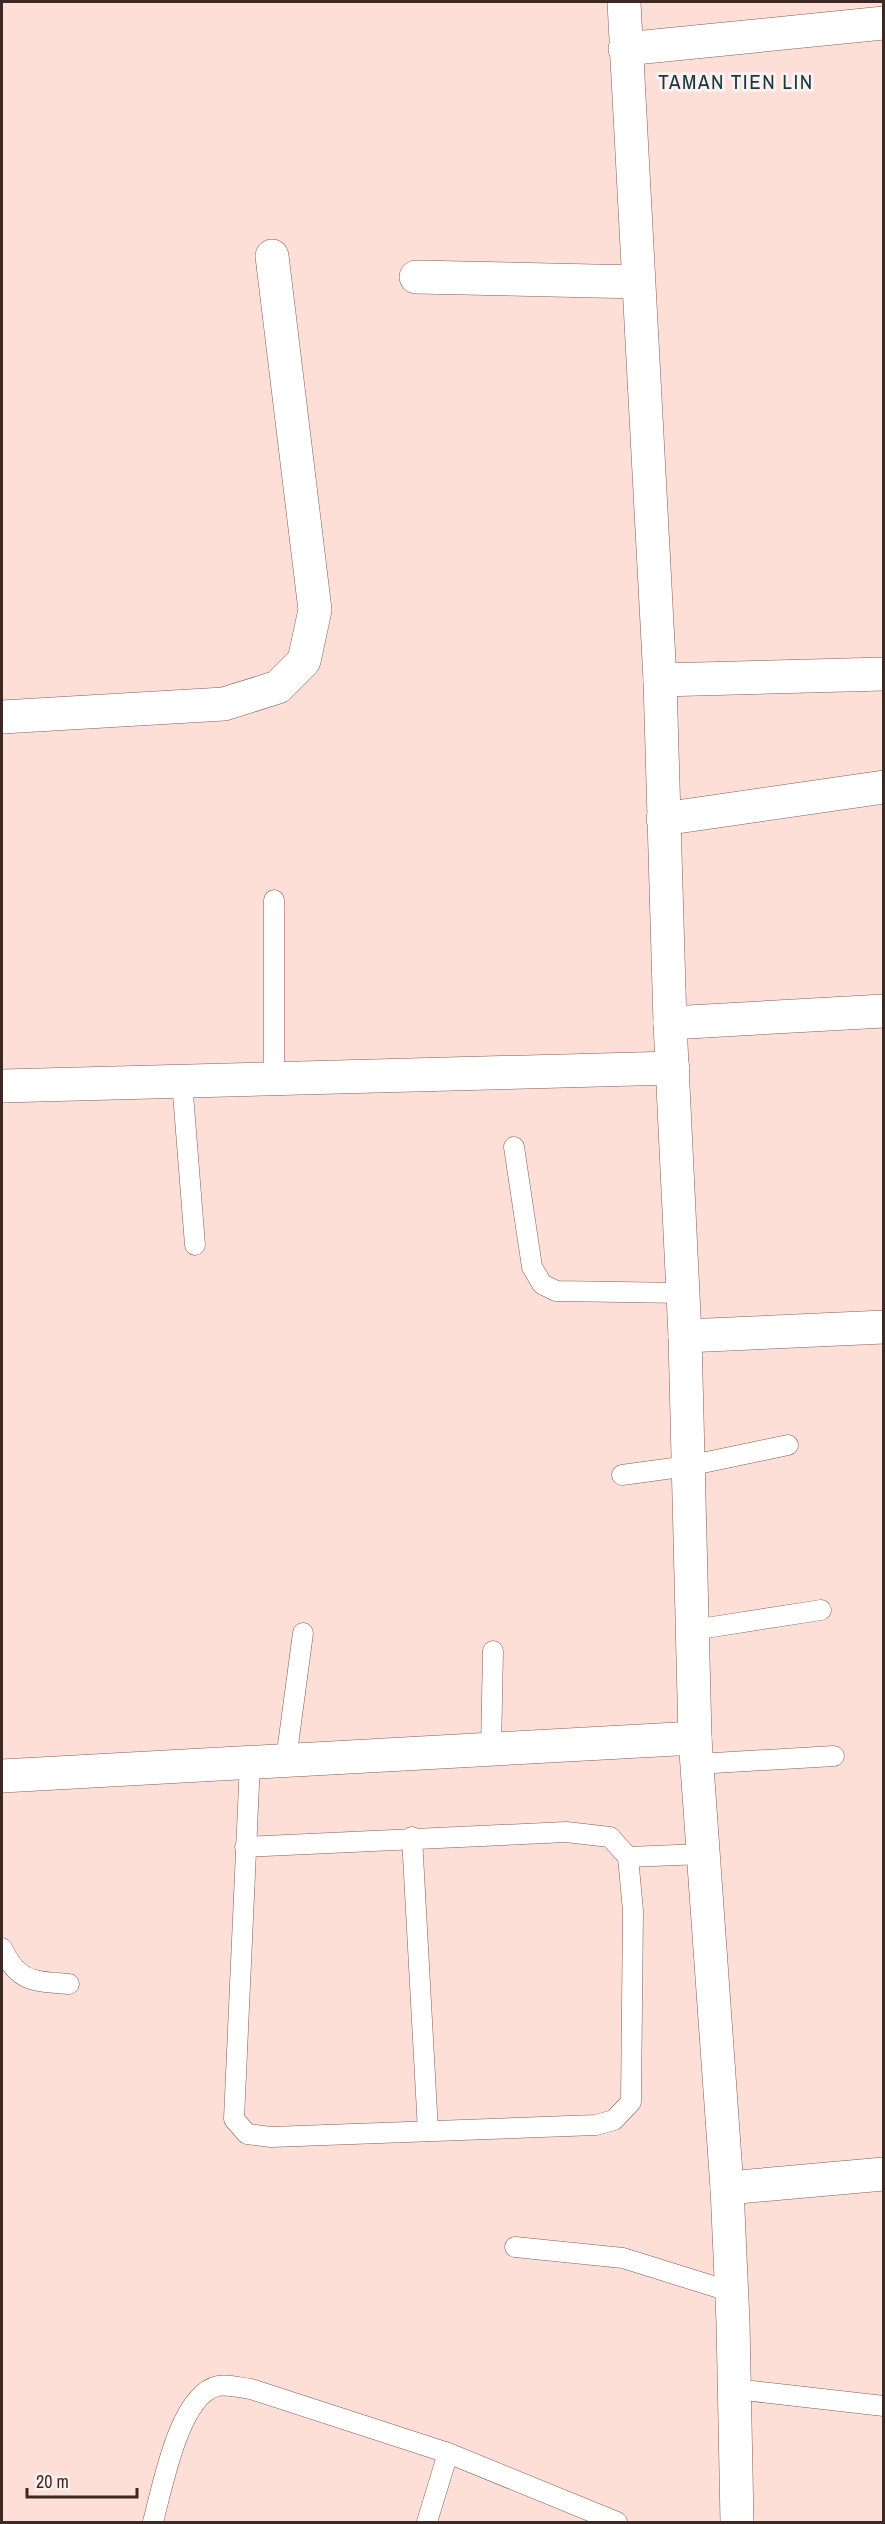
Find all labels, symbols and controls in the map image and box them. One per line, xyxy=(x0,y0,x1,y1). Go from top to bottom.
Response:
district label: TAMAN TIEN LIN xyxy=(658,67,814,96)
scale bar xyxy=(27,2461,136,2499)
text: 20 m xyxy=(36,2469,69,2494)

